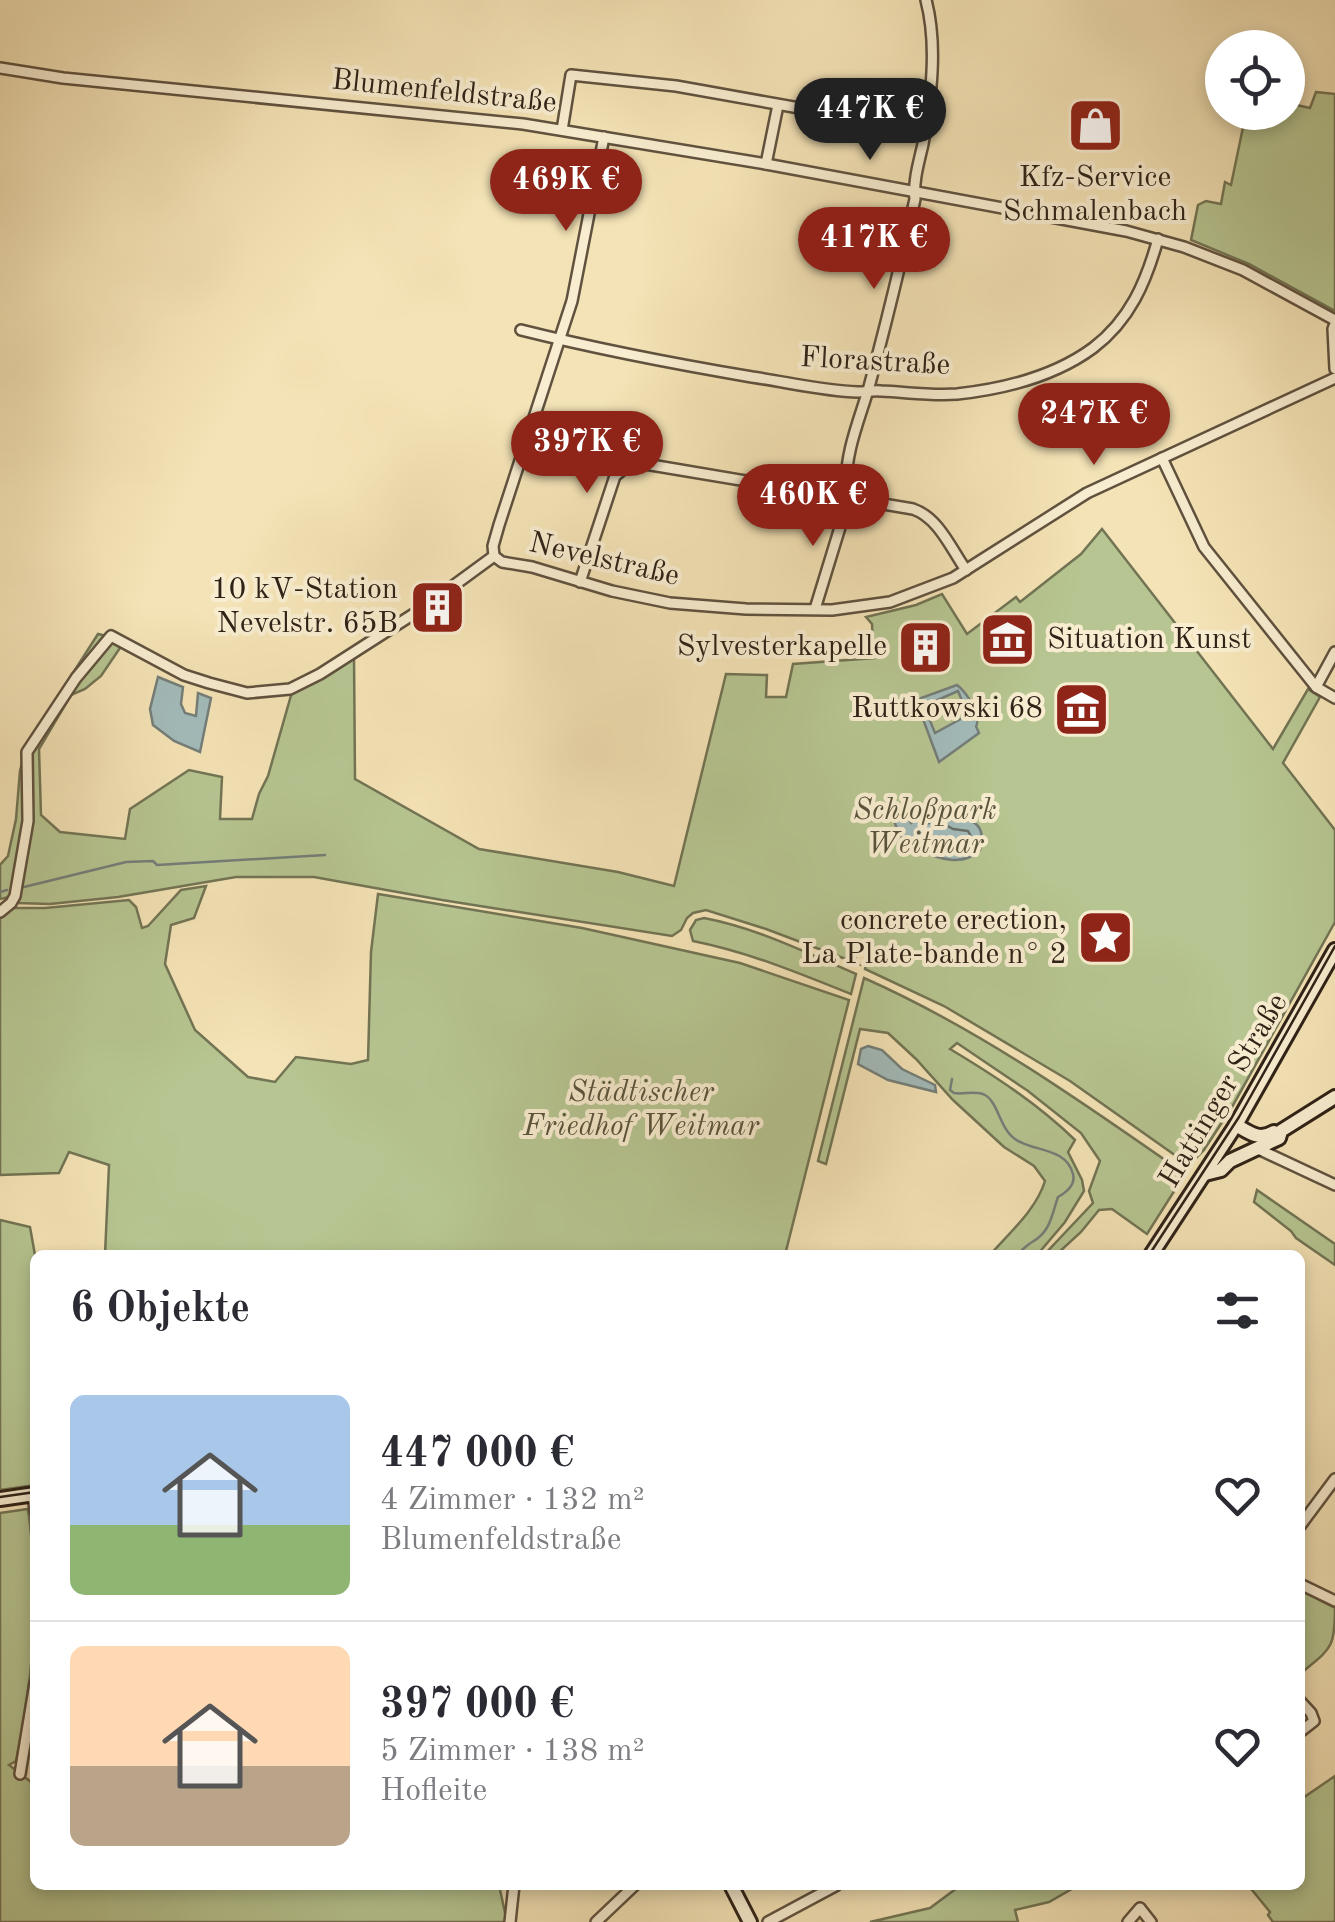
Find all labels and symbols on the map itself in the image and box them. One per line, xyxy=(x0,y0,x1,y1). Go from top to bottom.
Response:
street label: Blumenfeldstraße xyxy=(330,65,558,119)
pin: 447K € xyxy=(789,78,951,163)
shop icon: Kfz-Service Schmalenbach xyxy=(1065,96,1125,156)
pin: 469K € xyxy=(485,149,647,234)
place label: Kfz-Service Schmalenbach xyxy=(1003,163,1187,227)
pin: 417K € xyxy=(793,207,955,292)
street label: Florastraße xyxy=(799,343,951,381)
pin: 247K € xyxy=(1013,383,1175,468)
pin: 397K € xyxy=(506,411,668,496)
pin: 460K € xyxy=(732,464,894,549)
street label: Nevelstraße xyxy=(526,528,682,592)
place label: 10 kV-Station Nevelstr. 65B xyxy=(211,575,398,639)
building icon: 10 kV-Station Nevelstr. 65B xyxy=(407,577,467,637)
museum icon: Situation Kunst xyxy=(978,610,1038,670)
building icon: Sylvesterkapelle xyxy=(896,617,956,677)
place label: Situation Kunst xyxy=(1047,625,1252,655)
place label: Sylvesterkapelle xyxy=(677,632,887,662)
museum icon: Ruttkowski 68 xyxy=(1052,679,1112,739)
place label: Ruttkowski 68 xyxy=(851,694,1043,724)
park label: Schloßpark Weitmar xyxy=(853,796,997,860)
place label: concrete erection, La Plate-bande n° 2 xyxy=(801,906,1067,970)
place icon: concrete erection, La Plate-bande n° 2 xyxy=(1076,908,1136,968)
street label: Hattinger Straße xyxy=(1154,989,1294,1193)
park label: Städtischer Friedhof Weitmar xyxy=(522,1078,760,1142)

